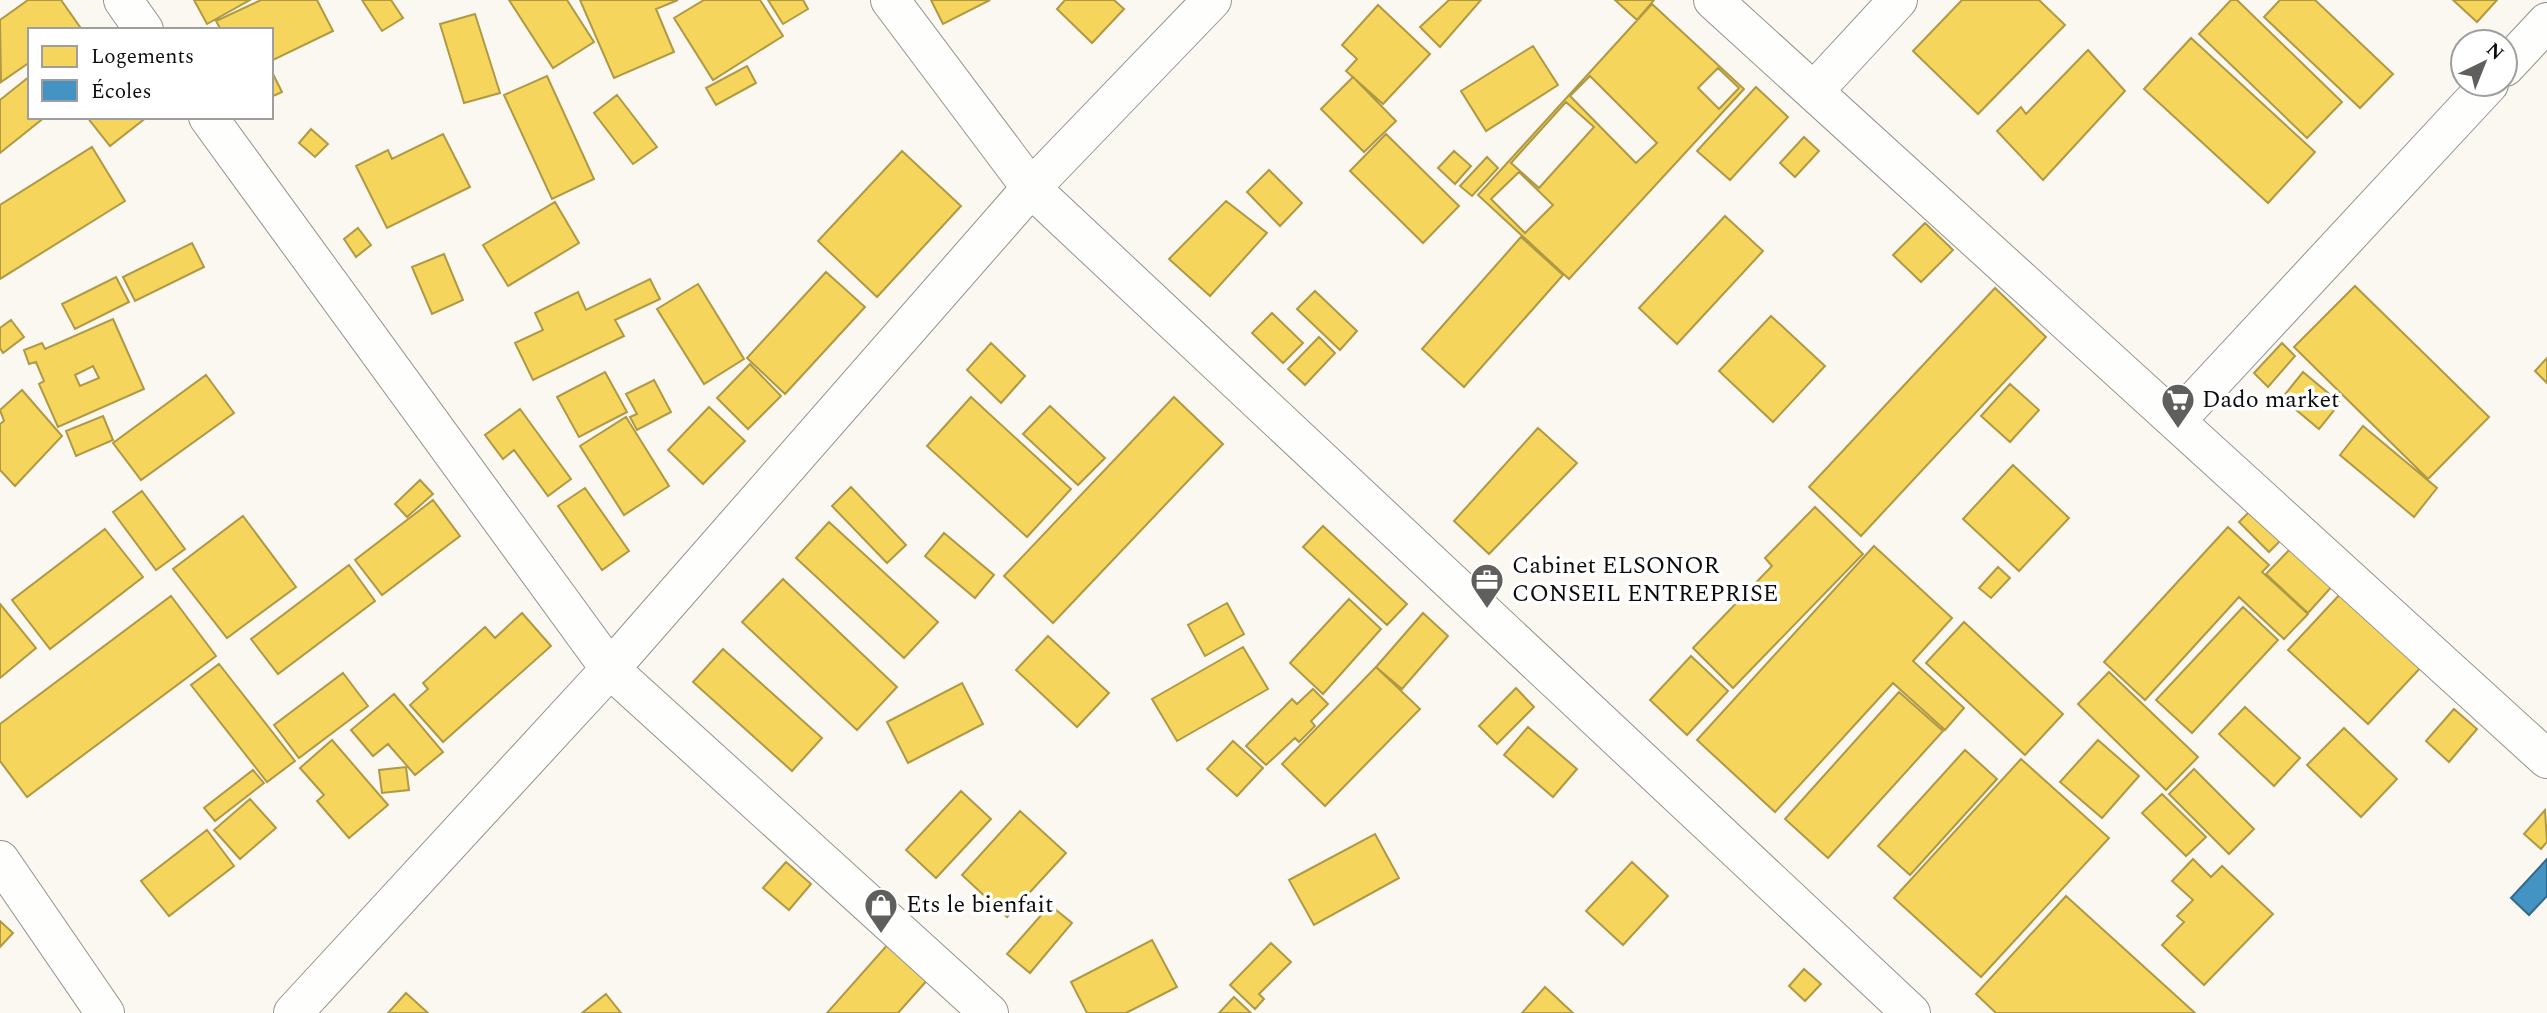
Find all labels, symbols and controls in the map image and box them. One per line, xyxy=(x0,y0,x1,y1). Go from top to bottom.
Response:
legend xyxy=(28,28,273,119)
north arrow xyxy=(2449,28,2519,98)
text: N xyxy=(2479,36,2510,68)
text: Logements xyxy=(91,41,194,73)
text: Écoles xyxy=(91,76,152,108)
supermarket icon: Dado market xyxy=(2159,381,2197,430)
place label: Dado market xyxy=(2202,382,2340,418)
place label: Cabinet ELSONOR CONSEIL ENTREPRISE xyxy=(1512,548,1778,612)
office icon: Cabinet ELSONOR CONSEIL ENTREPRISE xyxy=(1468,561,1506,610)
shop icon: Ets le bienfait xyxy=(862,886,900,935)
place label: Ets le bienfait xyxy=(906,887,1054,923)

